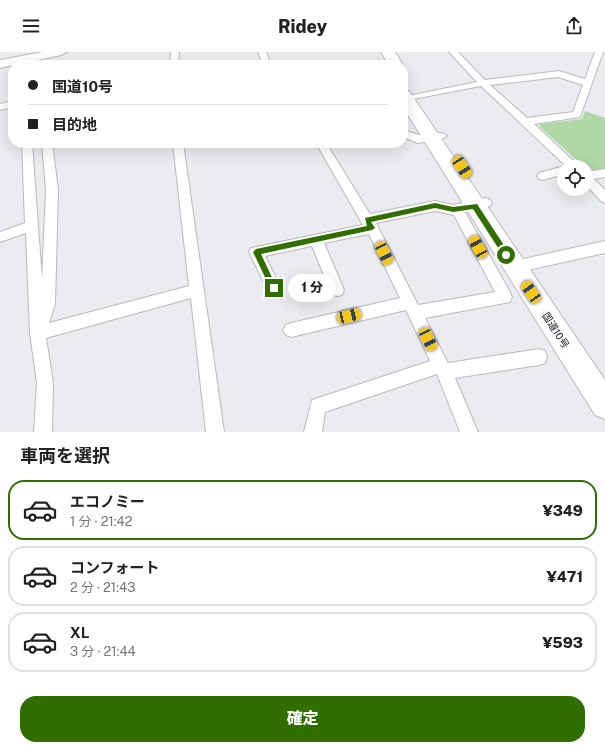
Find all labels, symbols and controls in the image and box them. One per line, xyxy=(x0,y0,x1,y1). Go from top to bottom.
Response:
icon: menu xyxy=(20,15,42,37)
icon: share xyxy=(563,15,585,37)
text: Ridey xyxy=(278,16,327,37)
text: 国道10号 xyxy=(52,78,113,95)
text: 目的地 xyxy=(52,116,97,133)
car xyxy=(450,154,474,180)
map controls xyxy=(557,160,593,196)
button: locate xyxy=(557,160,593,196)
car xyxy=(467,234,489,260)
car xyxy=(373,240,395,266)
route start xyxy=(497,246,515,264)
callout: 1 分 xyxy=(288,274,336,302)
route end xyxy=(265,279,283,297)
car xyxy=(519,279,543,305)
text: 1 分 xyxy=(301,280,323,295)
car xyxy=(336,307,362,325)
street label: 国道10号 xyxy=(540,310,572,350)
car xyxy=(417,326,439,352)
text: 車両を選択 xyxy=(20,445,110,466)
icon: car xyxy=(22,492,58,528)
text: エコノミー xyxy=(70,493,145,510)
text: ¥349 xyxy=(542,502,583,519)
text: 1 分 · 21:42 xyxy=(70,514,132,529)
icon: car xyxy=(22,558,58,594)
text: コンフォート xyxy=(70,559,160,576)
text: ¥471 xyxy=(547,568,583,585)
text: 2 分 · 21:43 xyxy=(70,580,135,595)
icon: car xyxy=(22,624,58,660)
text: XL xyxy=(70,624,89,641)
text: ¥593 xyxy=(542,634,583,651)
text: 3 分 · 21:44 xyxy=(70,644,136,659)
button: 確定 xyxy=(20,696,585,742)

